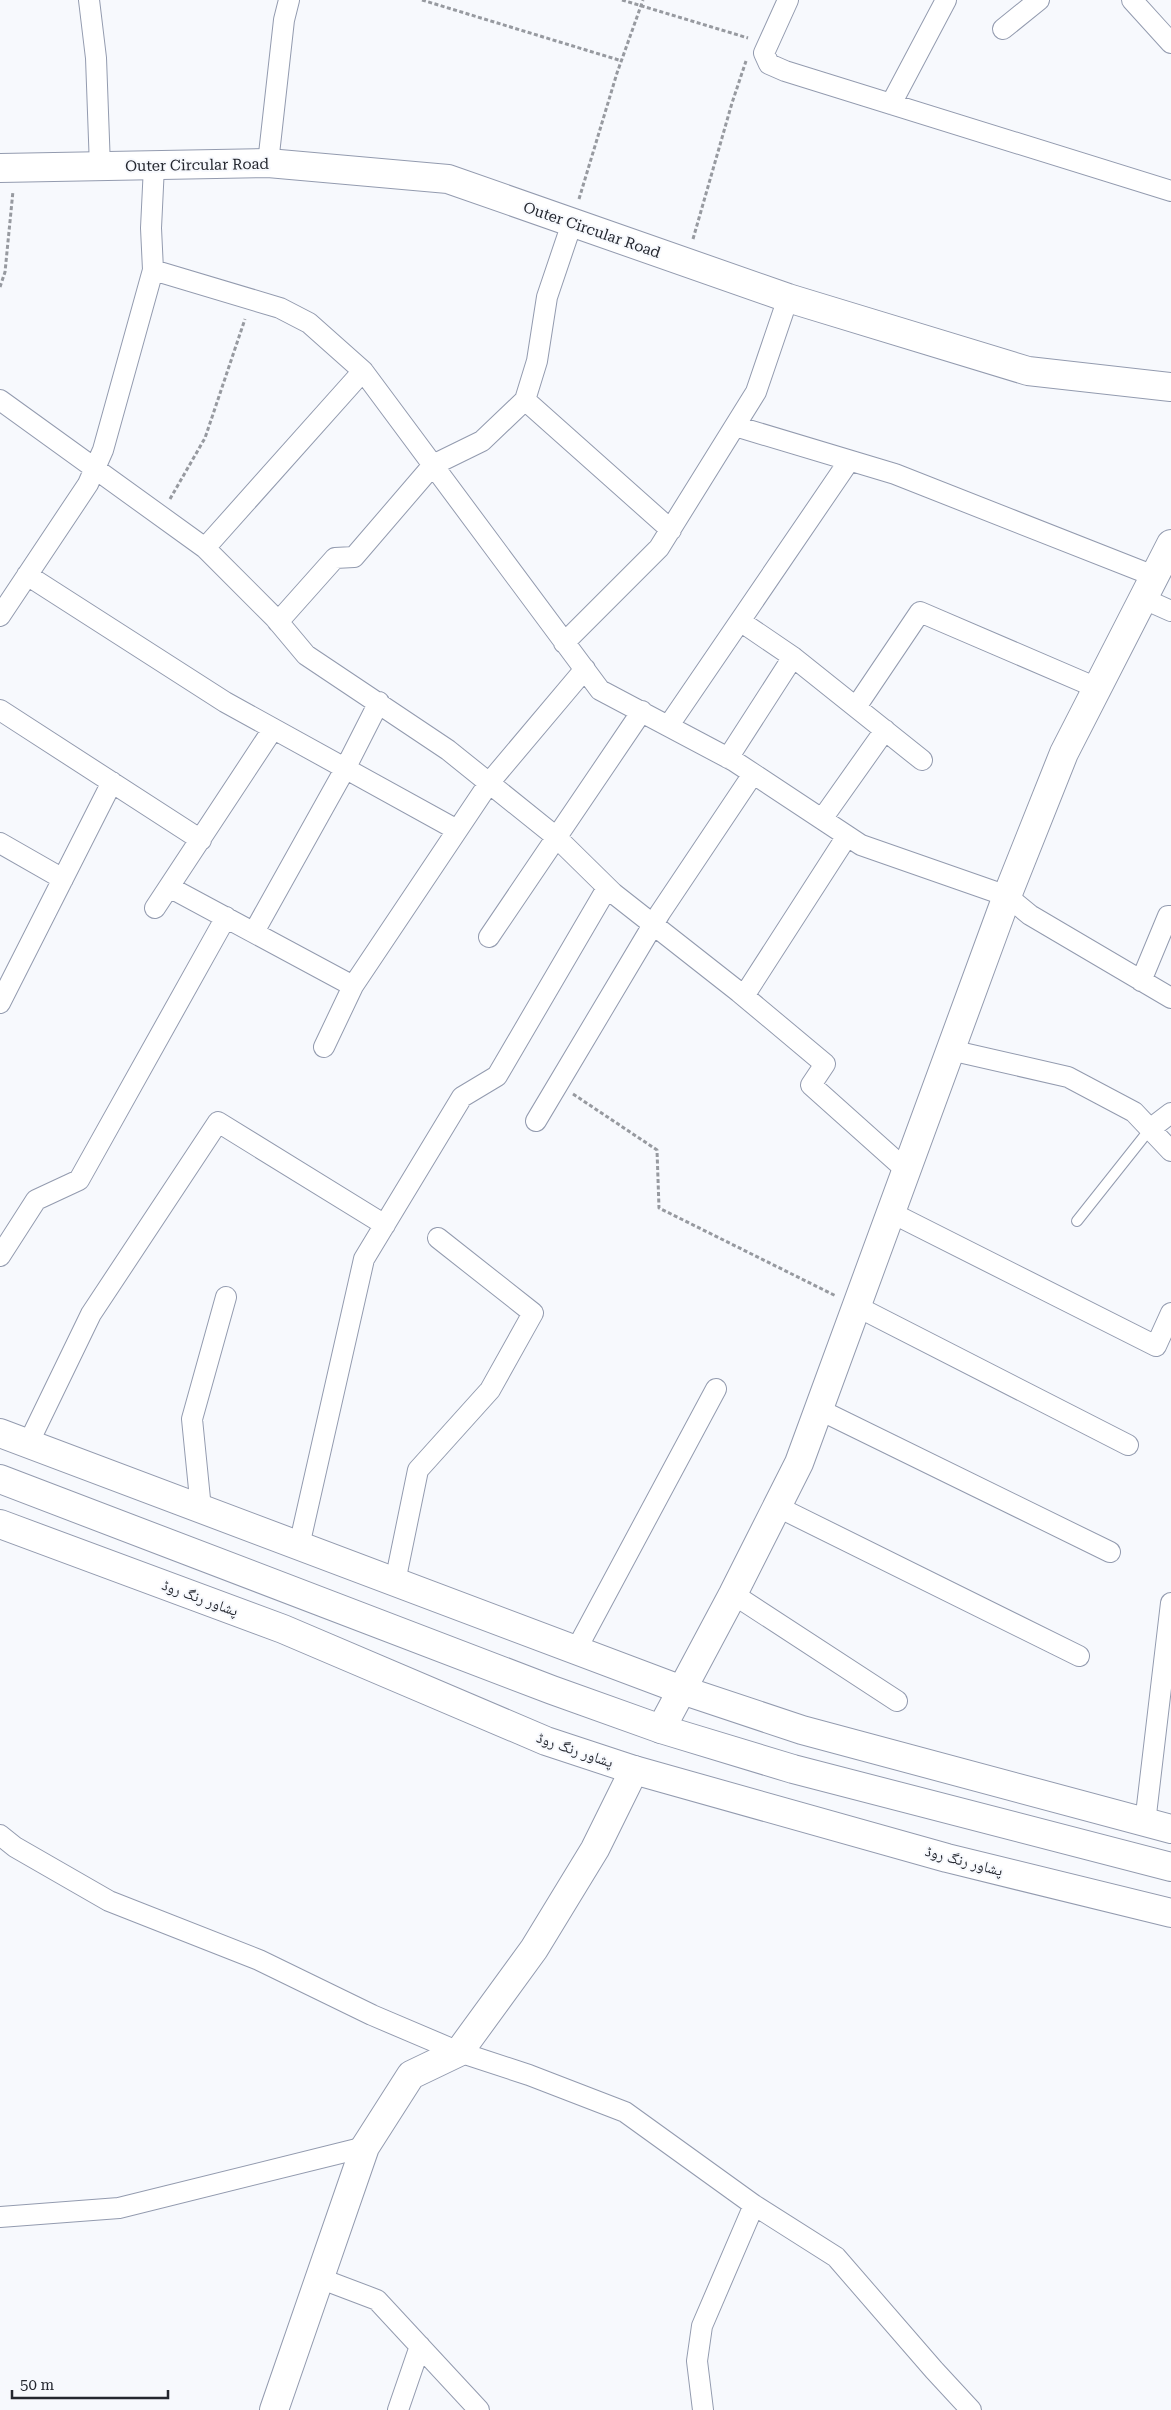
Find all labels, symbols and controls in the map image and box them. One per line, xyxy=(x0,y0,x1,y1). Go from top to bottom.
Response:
street label: Outer Circular Road xyxy=(125,155,269,175)
street label: Outer Circular Road xyxy=(521,198,663,262)
street label: پشاور رنگ روڈ xyxy=(159,1576,241,1620)
street label: پشاور رنگ روڈ xyxy=(534,1728,616,1772)
street label: پشاور رنگ روڈ xyxy=(923,1842,1005,1880)
scale bar xyxy=(12,2368,169,2400)
text: 50 m xyxy=(20,2376,55,2394)

